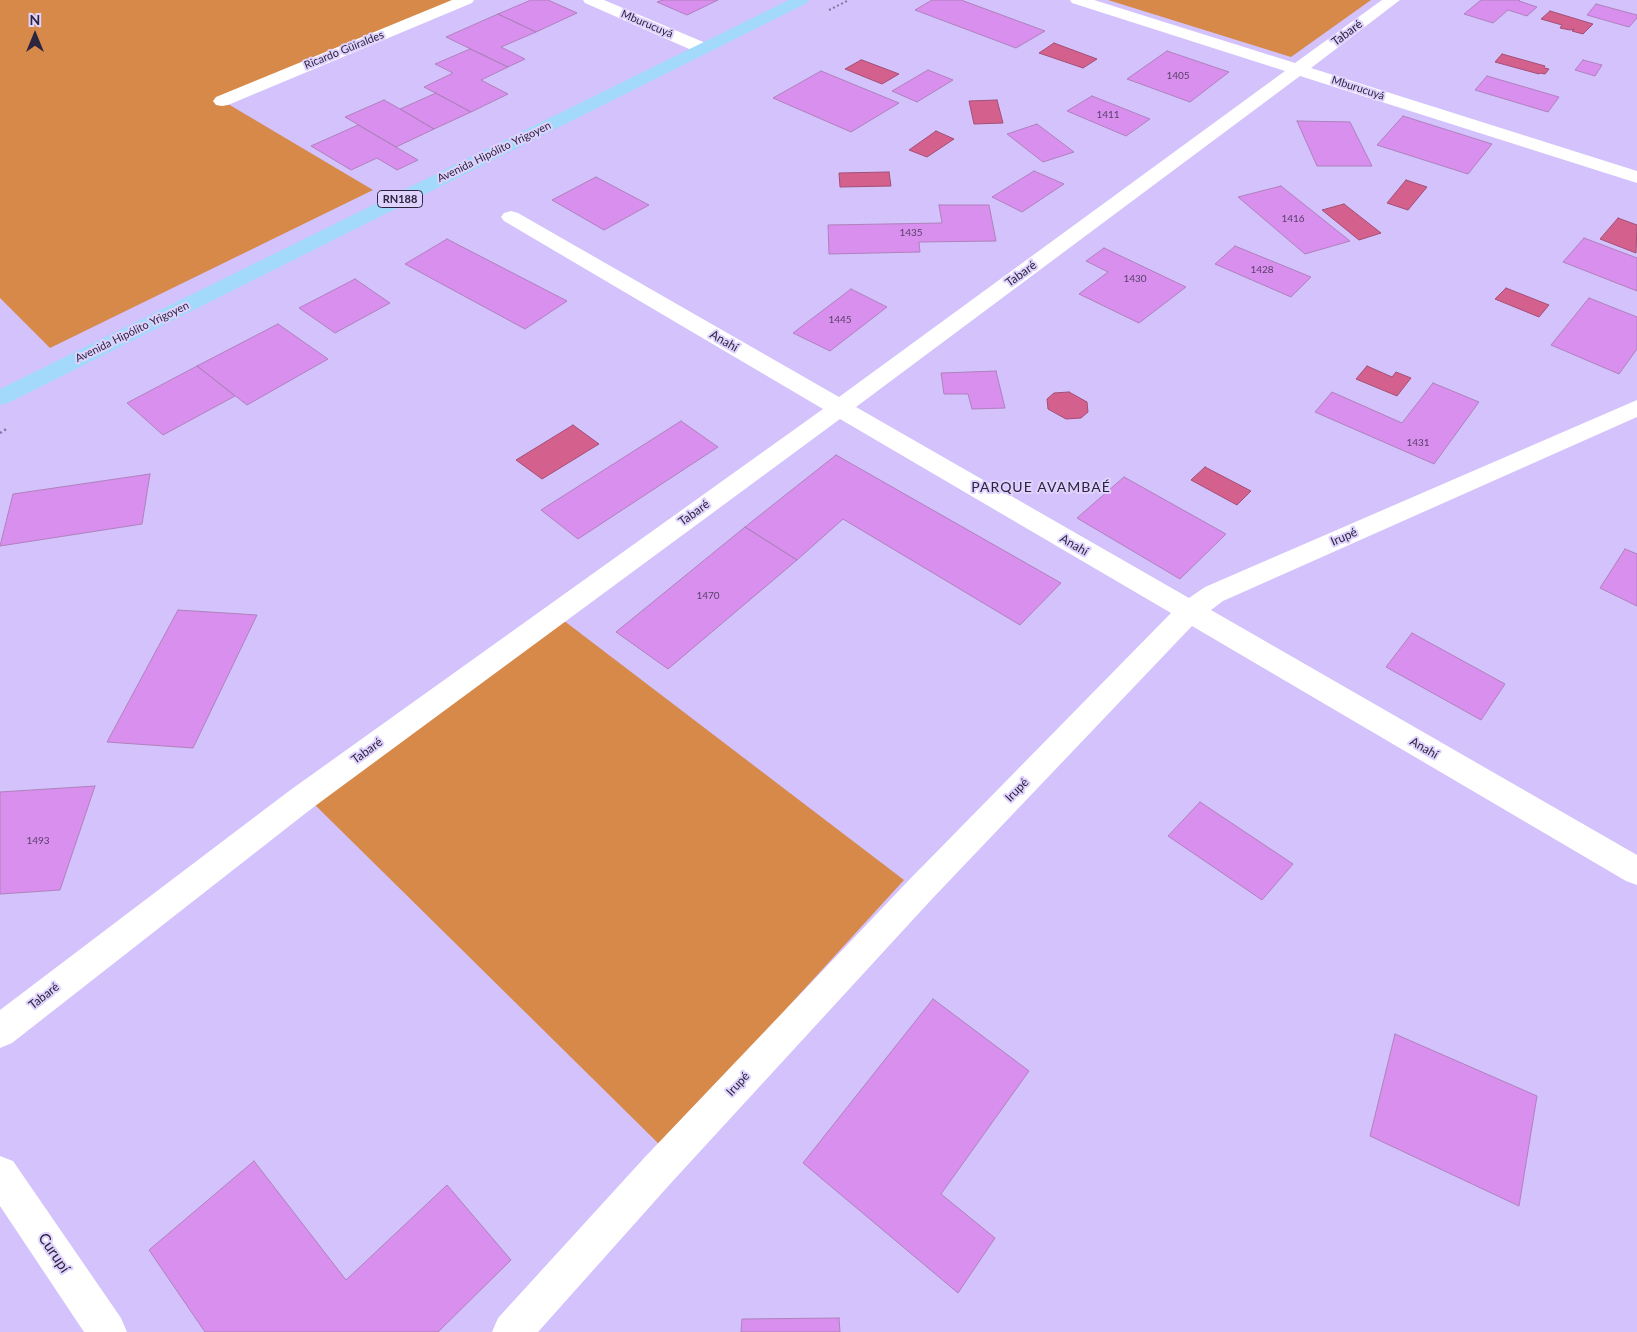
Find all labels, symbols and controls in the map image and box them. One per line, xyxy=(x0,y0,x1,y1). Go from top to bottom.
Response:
street label: Mburucuyá xyxy=(619,7,675,41)
north arrow xyxy=(10,10,60,60)
text: N xyxy=(30,11,40,28)
street label: Tabaré xyxy=(1329,17,1365,49)
street label: Ricardo Güiraldes xyxy=(302,28,386,72)
house number: 1405 xyxy=(1166,70,1190,82)
street label: Mburucuyá xyxy=(1330,73,1386,103)
house number: 1411 xyxy=(1096,109,1120,121)
street label: Avenida Hipólito Yrigoyen xyxy=(435,119,553,185)
road number: RN188 xyxy=(378,190,422,208)
house number: 1416 xyxy=(1281,213,1305,225)
house number: 1435 xyxy=(899,227,923,239)
street label: Tabaré xyxy=(1003,258,1039,290)
house number: 1428 xyxy=(1250,264,1274,276)
house number: 1430 xyxy=(1123,273,1147,285)
street label: Avenida Hipólito Yrigoyen xyxy=(73,299,191,365)
house number: 1445 xyxy=(828,314,852,326)
street label: Anahí xyxy=(707,327,741,355)
house number: 1431 xyxy=(1406,437,1430,449)
district label: PARQUE AVAMBAÉ xyxy=(970,479,1112,495)
street label: Tabaré xyxy=(676,497,712,529)
street label: Irupé xyxy=(1329,525,1359,549)
street label: Anahí xyxy=(1057,531,1091,559)
house number: 1470 xyxy=(696,590,720,602)
street label: Anahí xyxy=(1407,734,1441,762)
street label: Tabaré xyxy=(349,735,385,767)
street label: Irupé xyxy=(1002,775,1032,805)
house number: 1493 xyxy=(26,835,50,847)
street label: Tabaré xyxy=(26,980,62,1012)
street label: Irupé xyxy=(723,1069,753,1099)
street label: Curupí xyxy=(34,1230,74,1276)

